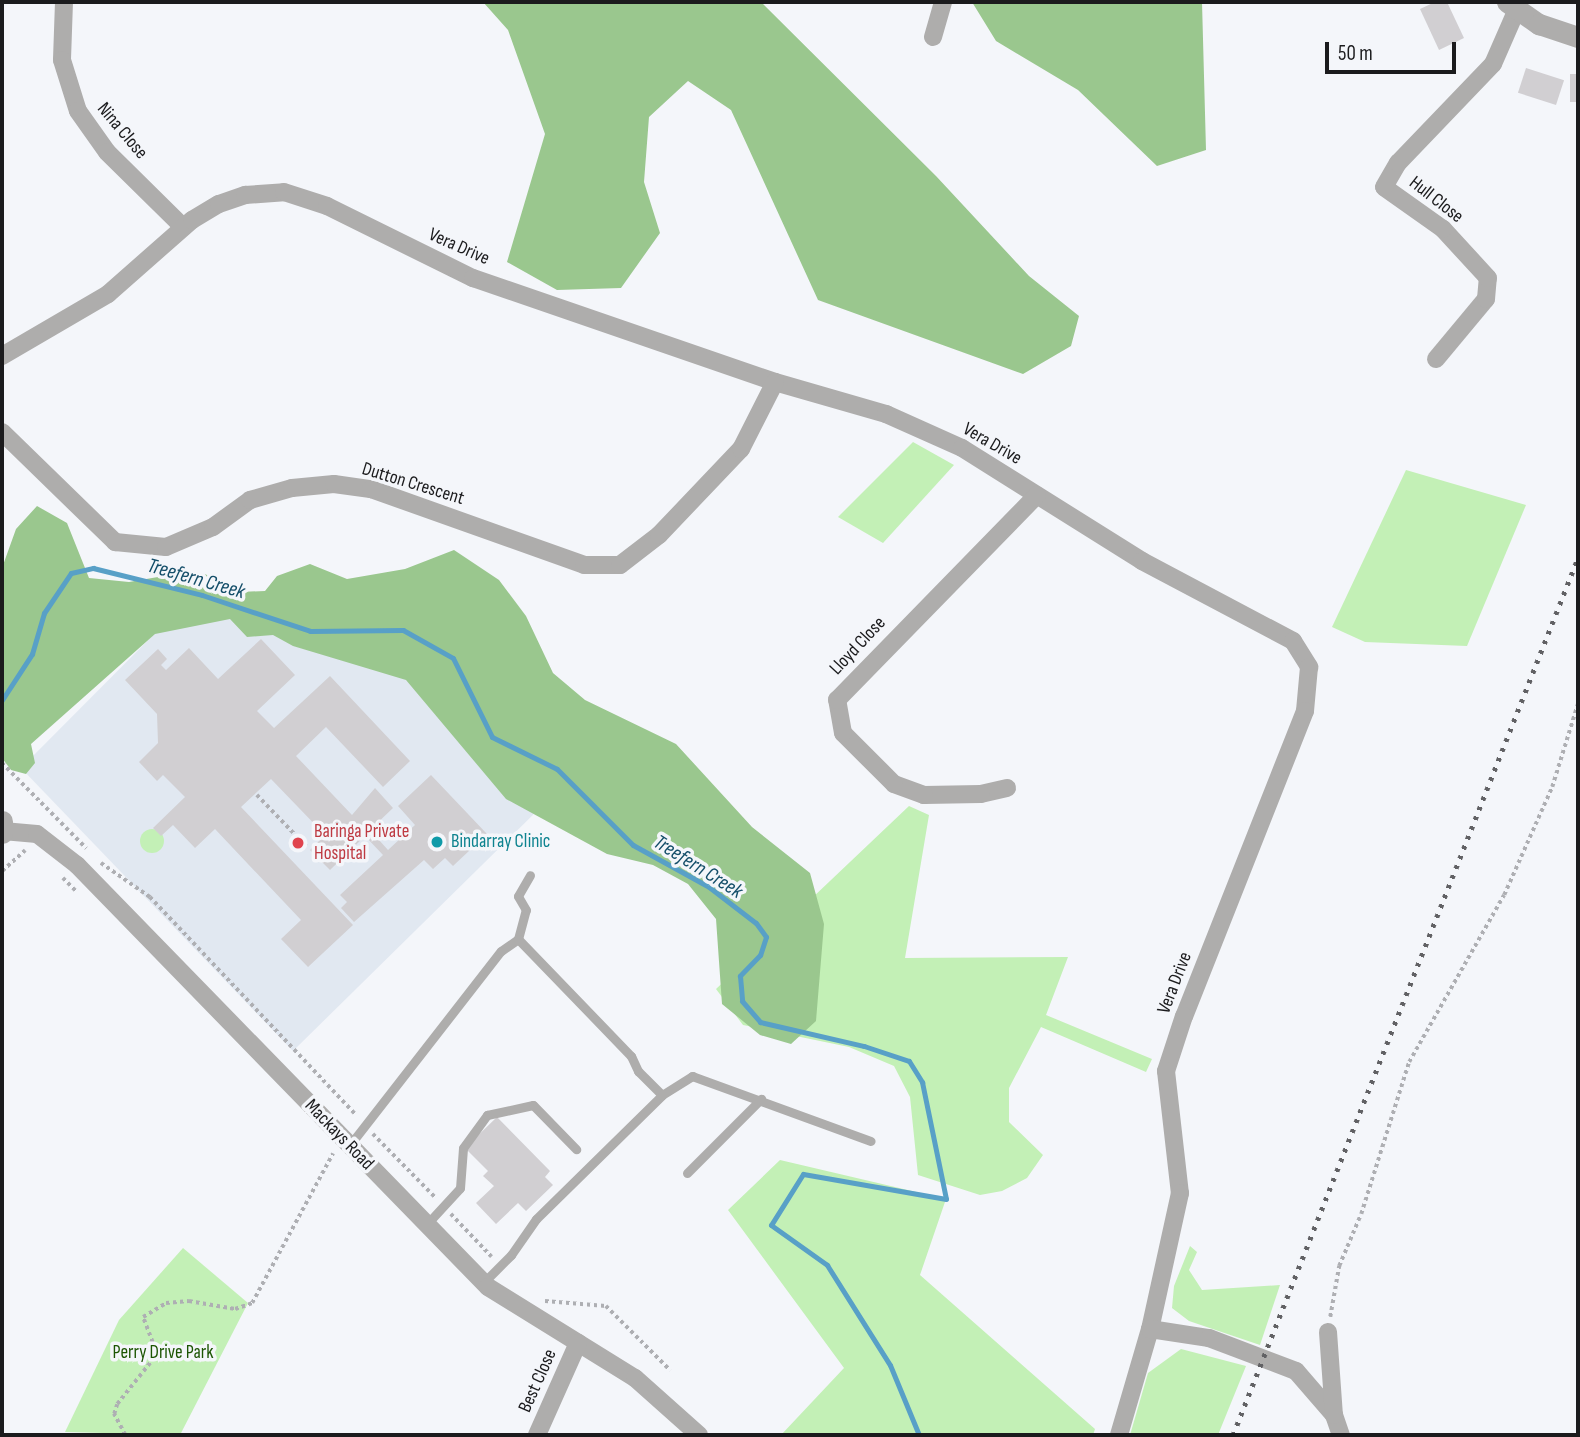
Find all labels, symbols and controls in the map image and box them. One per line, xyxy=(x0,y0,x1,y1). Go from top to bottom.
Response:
scale bar xyxy=(1328,28,1459,72)
text: 50 m xyxy=(1338,41,1373,66)
street label: Nina Close xyxy=(92,98,152,164)
street label: Hull Close xyxy=(1404,172,1468,228)
street label: Vera Drive xyxy=(425,224,493,270)
street label: Vera Drive xyxy=(958,418,1026,470)
street label: Dutton Crescent xyxy=(359,458,467,510)
water label: Treefern Creek xyxy=(144,553,248,605)
street label: Lloyd Close xyxy=(825,612,891,680)
place label: Baringa Private Hospital xyxy=(314,821,409,865)
water label: Treefern Creek xyxy=(649,830,747,904)
place label: Bindarray Clinic xyxy=(451,831,550,853)
marker: Baringa Private Hospital xyxy=(288,833,308,853)
marker: Bindarray Clinic xyxy=(429,834,445,850)
street label: Vera Drive xyxy=(1153,949,1197,1017)
street label: Mackays Road xyxy=(300,1095,378,1175)
park label: Perry Drive Park xyxy=(112,1342,214,1364)
street label: Best Close xyxy=(514,1346,562,1416)

